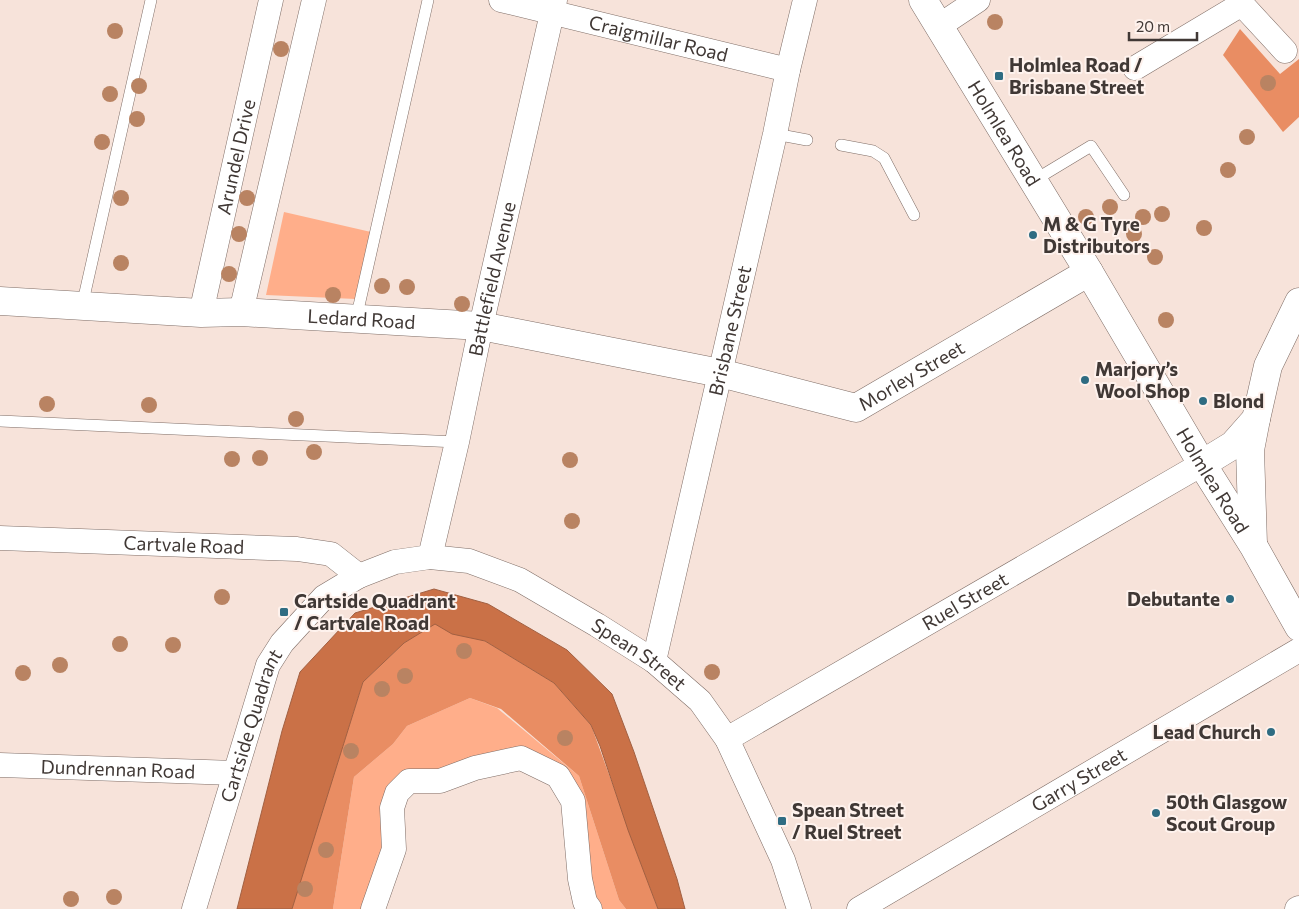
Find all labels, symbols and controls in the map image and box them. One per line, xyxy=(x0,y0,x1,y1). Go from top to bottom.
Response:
street label: Craigmillar Road xyxy=(587,10,730,66)
scale bar xyxy=(1129,10,1196,42)
text: 20 m xyxy=(1136,17,1170,35)
place label: Holmlea Road / Brisbane Street xyxy=(1009,53,1144,98)
marker: Holmlea Road / Brisbane Street xyxy=(993,70,1005,82)
street label: Holmlea Road xyxy=(964,76,1046,190)
street label: Arundel Drive xyxy=(211,97,259,217)
street label: Battlefield Avenue xyxy=(463,199,520,358)
place label: M & G Tyre Distributors xyxy=(1043,212,1150,257)
marker: M & G Tyre Distributors xyxy=(1027,229,1039,241)
street label: Brisbane Street xyxy=(703,263,755,398)
street label: Ledard Road xyxy=(307,304,416,333)
street label: Morley Street xyxy=(854,335,969,415)
place label: Marjory’s Wool Shop xyxy=(1095,357,1190,402)
marker: Marjory’s Wool Shop xyxy=(1079,374,1091,386)
place label: Blond xyxy=(1213,389,1264,412)
marker: Blond xyxy=(1197,395,1209,407)
street label: Holmlea Road xyxy=(1172,423,1255,537)
street label: Cartvale Road xyxy=(123,531,245,558)
street label: Ruel Street xyxy=(918,567,1012,635)
place label: Debutante xyxy=(1127,587,1220,610)
place label: Cartside Quadrant / Cartvale Road xyxy=(294,589,456,634)
marker: Debutante xyxy=(1224,593,1236,605)
marker: Cartside Quadrant / Cartvale Road xyxy=(278,606,290,618)
street label: Spean Street xyxy=(588,613,691,695)
street label: Cartside Quadrant xyxy=(215,644,286,805)
place label: Lead Church xyxy=(1153,720,1261,743)
marker: Lead Church xyxy=(1265,726,1277,738)
street label: Garry Street xyxy=(1027,742,1130,816)
street label: Dundrennan Road xyxy=(40,754,196,783)
place label: 50th Glasgow Scout Group xyxy=(1166,790,1287,835)
place label: Spean Street / Ruel Street xyxy=(792,798,904,843)
marker: 50th Glasgow Scout Group xyxy=(1150,807,1162,819)
marker: Spean Street / Ruel Street xyxy=(776,815,788,827)

